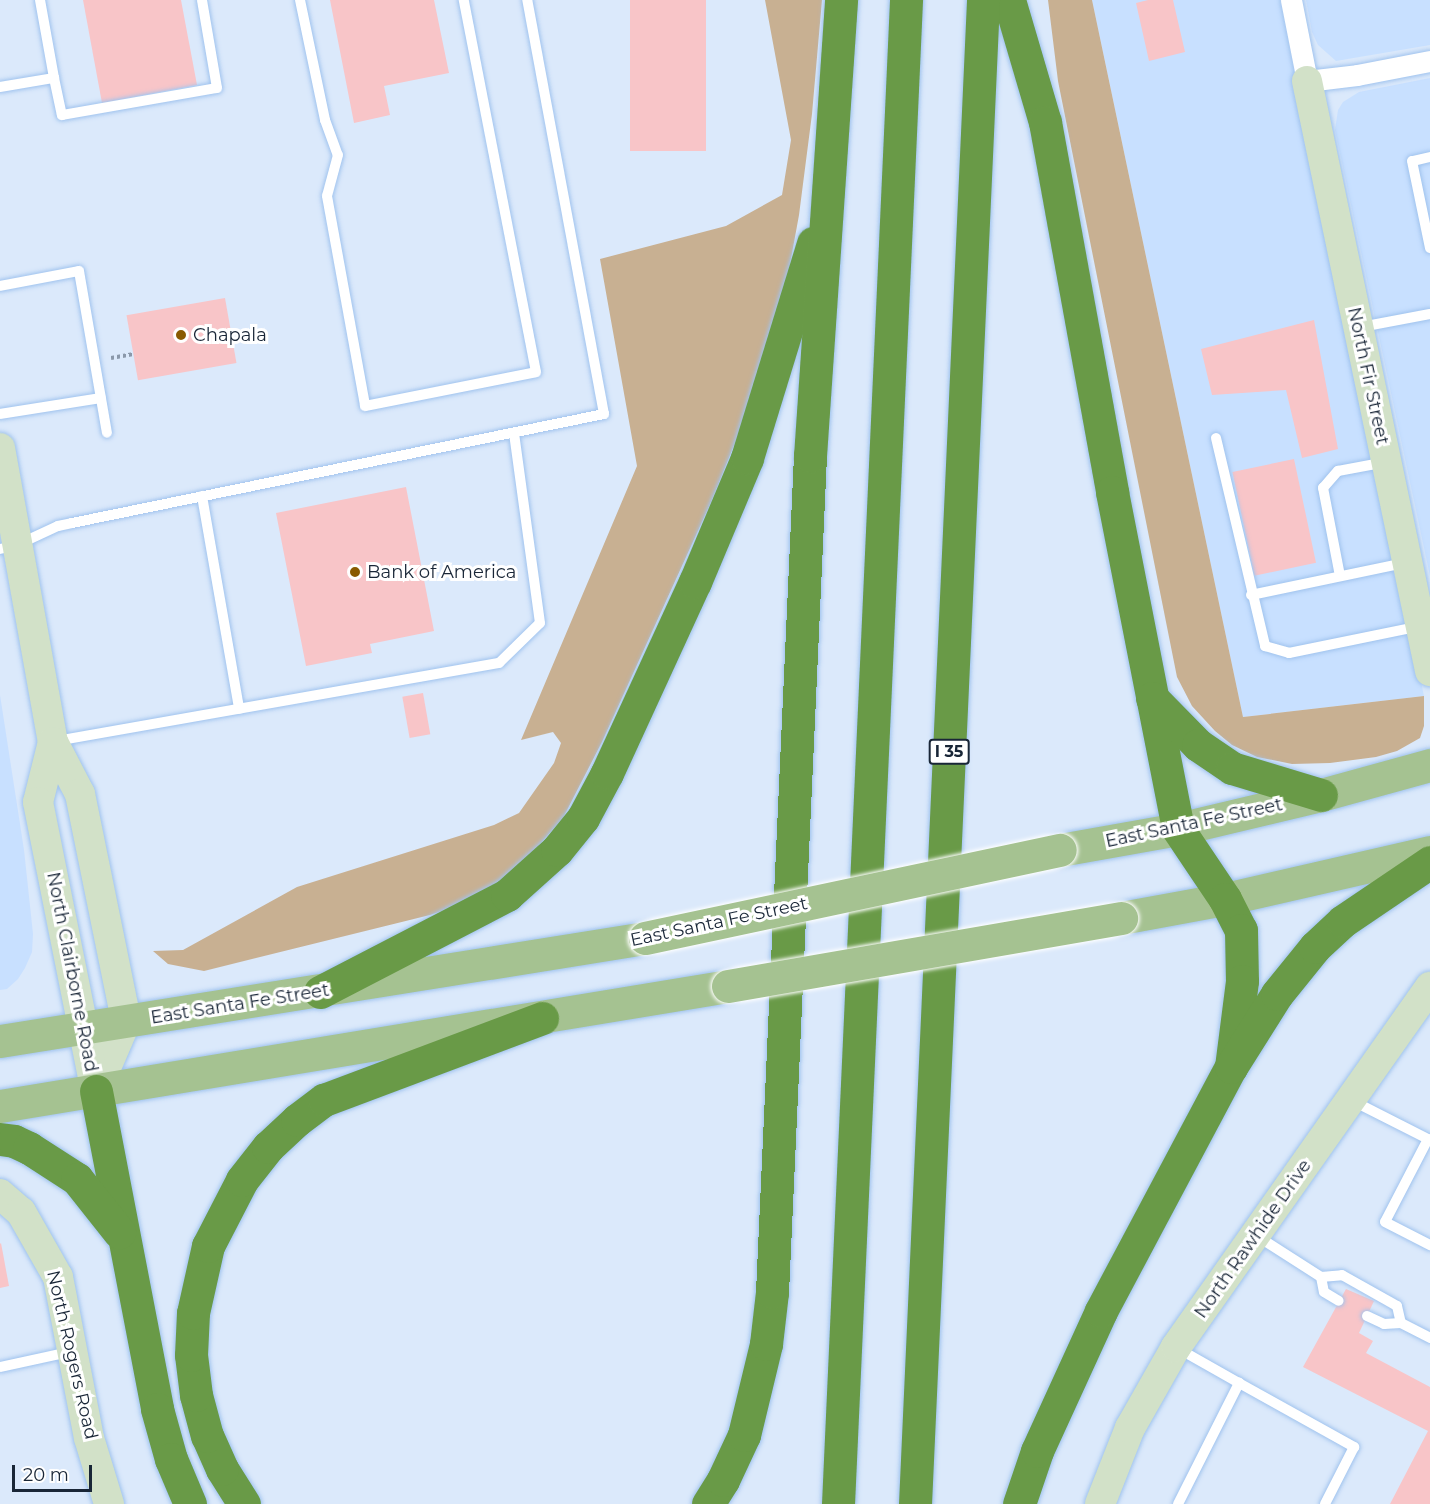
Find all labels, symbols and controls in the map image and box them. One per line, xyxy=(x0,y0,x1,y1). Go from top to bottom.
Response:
street label: North Fir Street xyxy=(1343,305,1393,447)
place label: Chapala xyxy=(193,324,267,346)
marker: Chapala xyxy=(174,328,188,342)
place label: Bank of America xyxy=(367,561,516,583)
marker: Bank of America xyxy=(348,565,362,579)
road number: I 35 xyxy=(928,739,970,765)
street label: East Santa Fe Street xyxy=(1103,794,1285,852)
street label: North Clairborne Road xyxy=(42,870,102,1074)
street label: East Santa Fe Street xyxy=(628,893,810,951)
street label: East Santa Fe Street xyxy=(149,979,331,1029)
street label: North Rawhide Drive xyxy=(1190,1156,1316,1322)
street label: North Rogers Road xyxy=(42,1268,102,1442)
scale bar xyxy=(15,1453,94,1491)
text: 20 m xyxy=(23,1464,69,1486)

